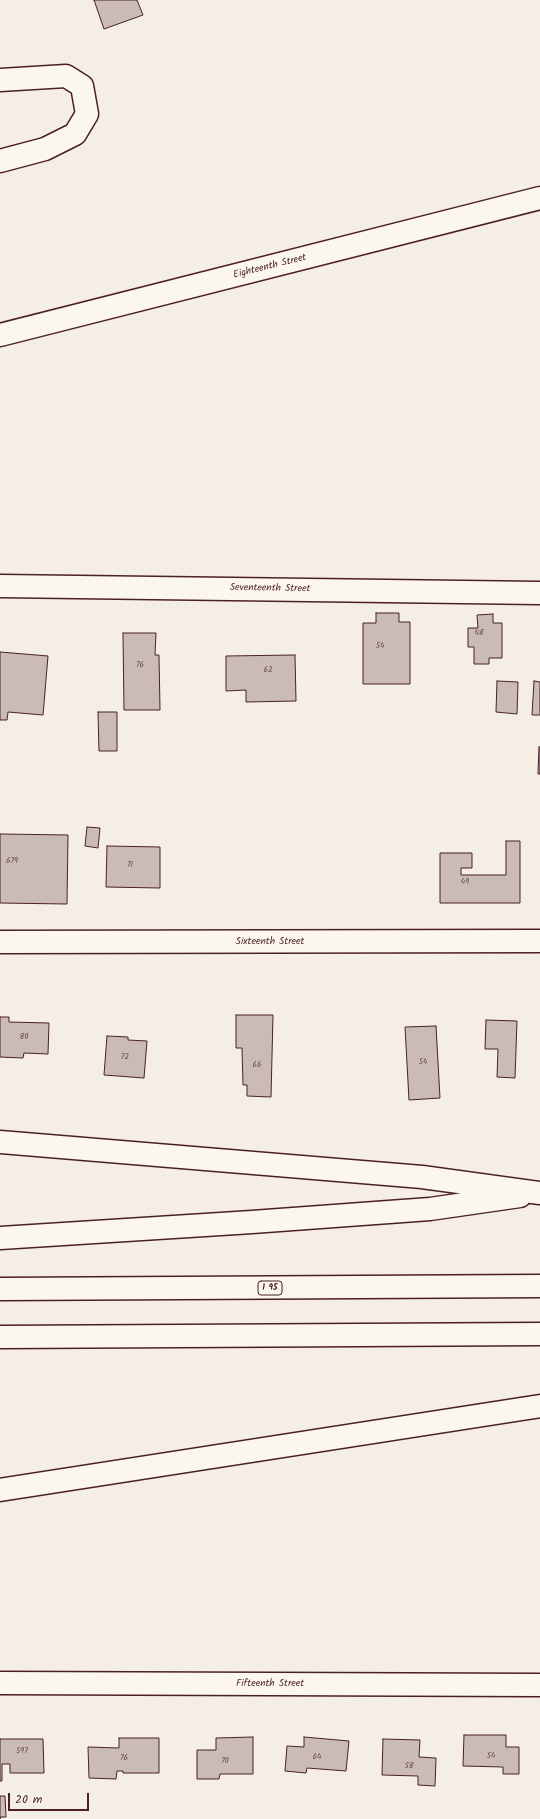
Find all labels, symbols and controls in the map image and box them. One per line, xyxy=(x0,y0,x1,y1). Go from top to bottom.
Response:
street label: Eighteenth Street xyxy=(232,252,308,282)
street label: Seventeenth Street xyxy=(230,582,310,596)
house number: 48 xyxy=(474,629,484,639)
house number: 54 xyxy=(376,642,384,652)
house number: 76 xyxy=(136,661,144,671)
house number: 62 xyxy=(263,666,273,676)
house number: 679 xyxy=(6,857,18,867)
house number: 71 xyxy=(127,861,133,871)
house number: 49 xyxy=(461,878,469,888)
street label: Sixteenth Street xyxy=(236,936,304,948)
house number: 80 xyxy=(20,1033,28,1043)
house number: 72 xyxy=(121,1053,129,1063)
house number: 54 xyxy=(419,1058,427,1068)
house number: 66 xyxy=(253,1061,261,1071)
road number: I 95 xyxy=(258,1281,282,1295)
street label: Fifteenth Street xyxy=(236,1678,304,1690)
house number: 597 xyxy=(16,1747,28,1757)
house number: 54 xyxy=(487,1752,495,1762)
house number: 64 xyxy=(313,1753,321,1763)
house number: 76 xyxy=(120,1754,128,1764)
house number: 70 xyxy=(221,1757,229,1767)
house number: 58 xyxy=(404,1762,414,1772)
scale bar xyxy=(10,1785,91,1811)
text: 20 m xyxy=(15,1790,42,1809)

